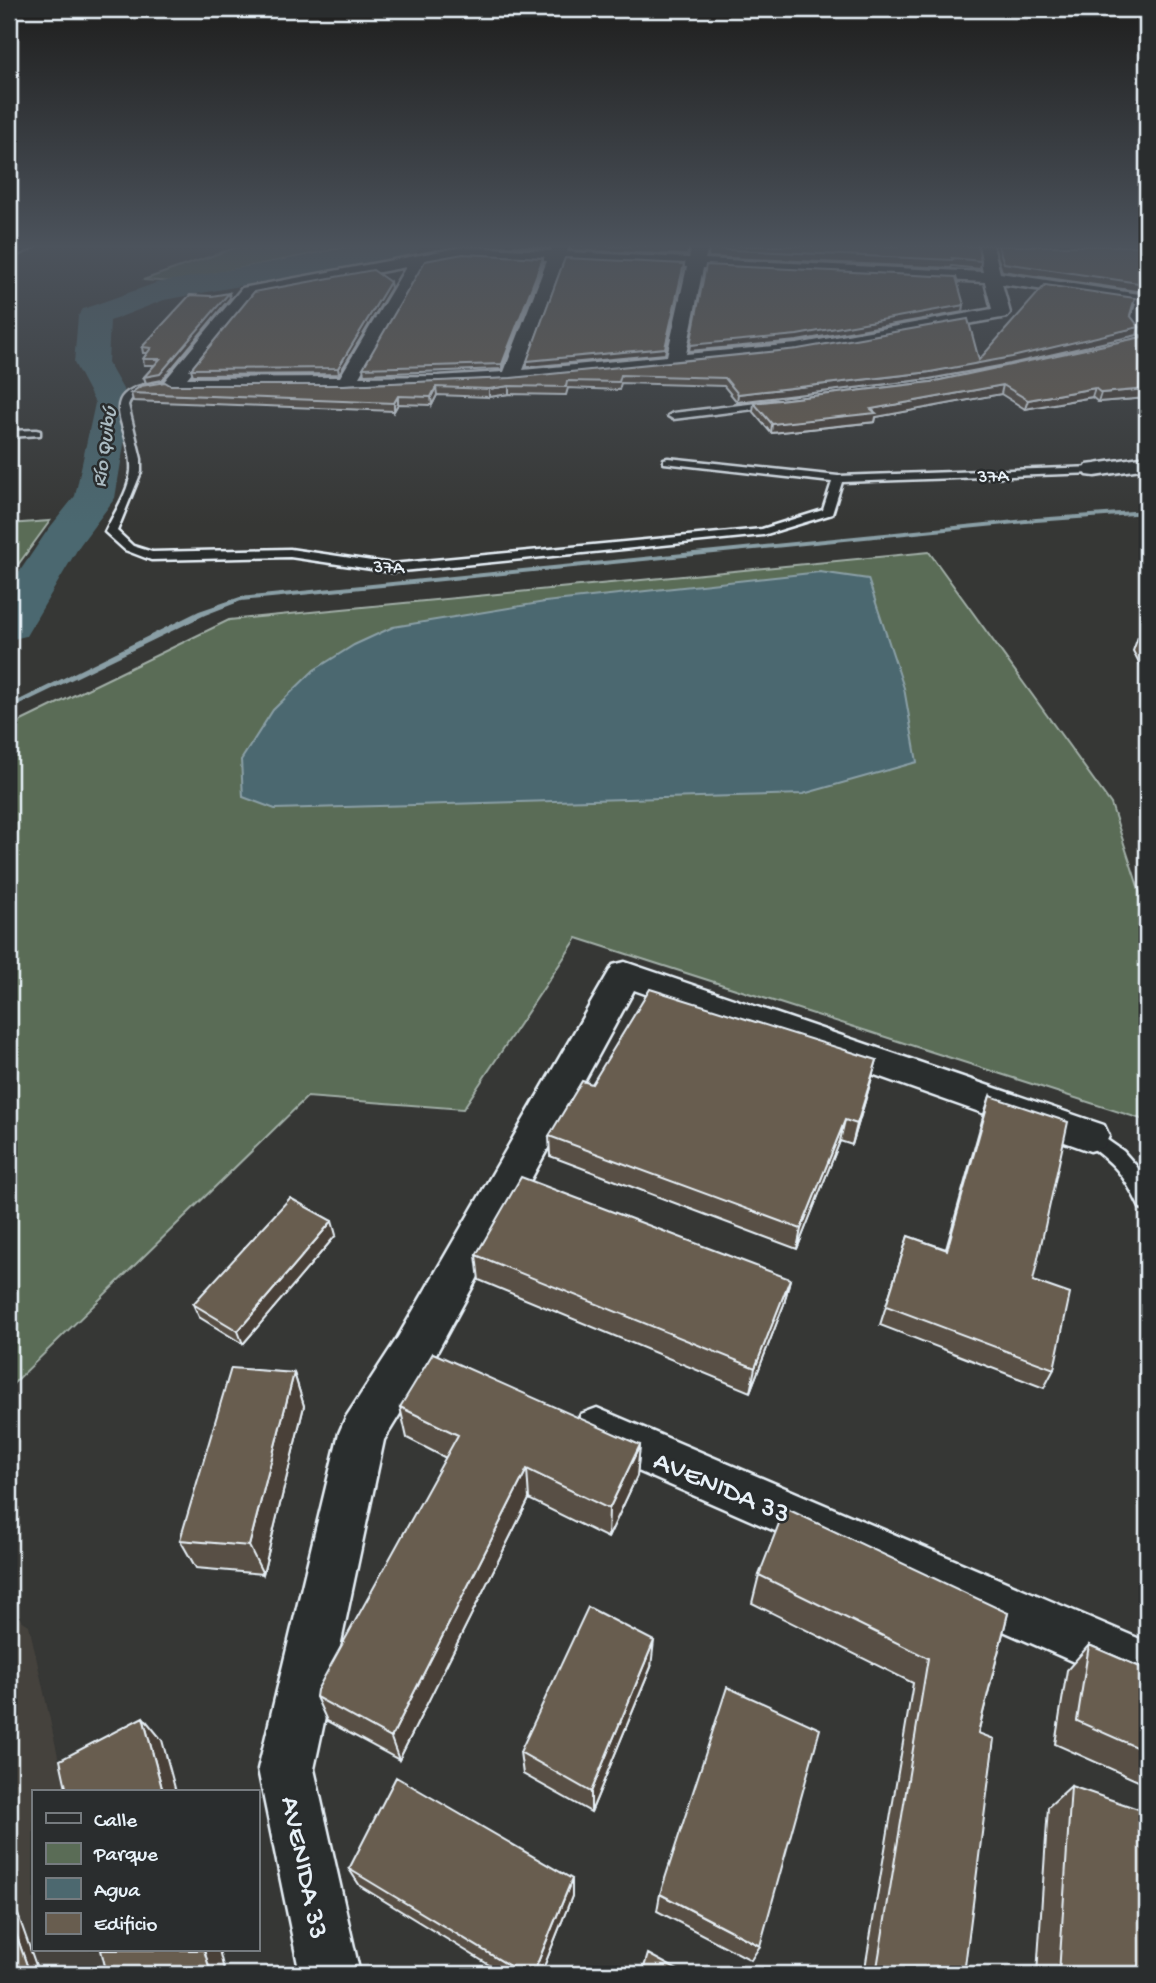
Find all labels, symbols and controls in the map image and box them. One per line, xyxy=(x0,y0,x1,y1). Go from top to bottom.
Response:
water label: Río Quibú xyxy=(88,404,125,489)
street label: 37A xyxy=(976,465,1011,490)
street label: 37A xyxy=(372,556,407,581)
street label: AVENIDA 33 xyxy=(648,1446,794,1533)
legend xyxy=(32,1790,259,1952)
street label: AVENIDA 33 xyxy=(271,1794,334,1942)
text: Calle xyxy=(94,1810,138,1835)
text: Parque xyxy=(93,1844,159,1869)
text: Agua xyxy=(94,1880,141,1905)
text: Edificio xyxy=(94,1914,158,1939)

